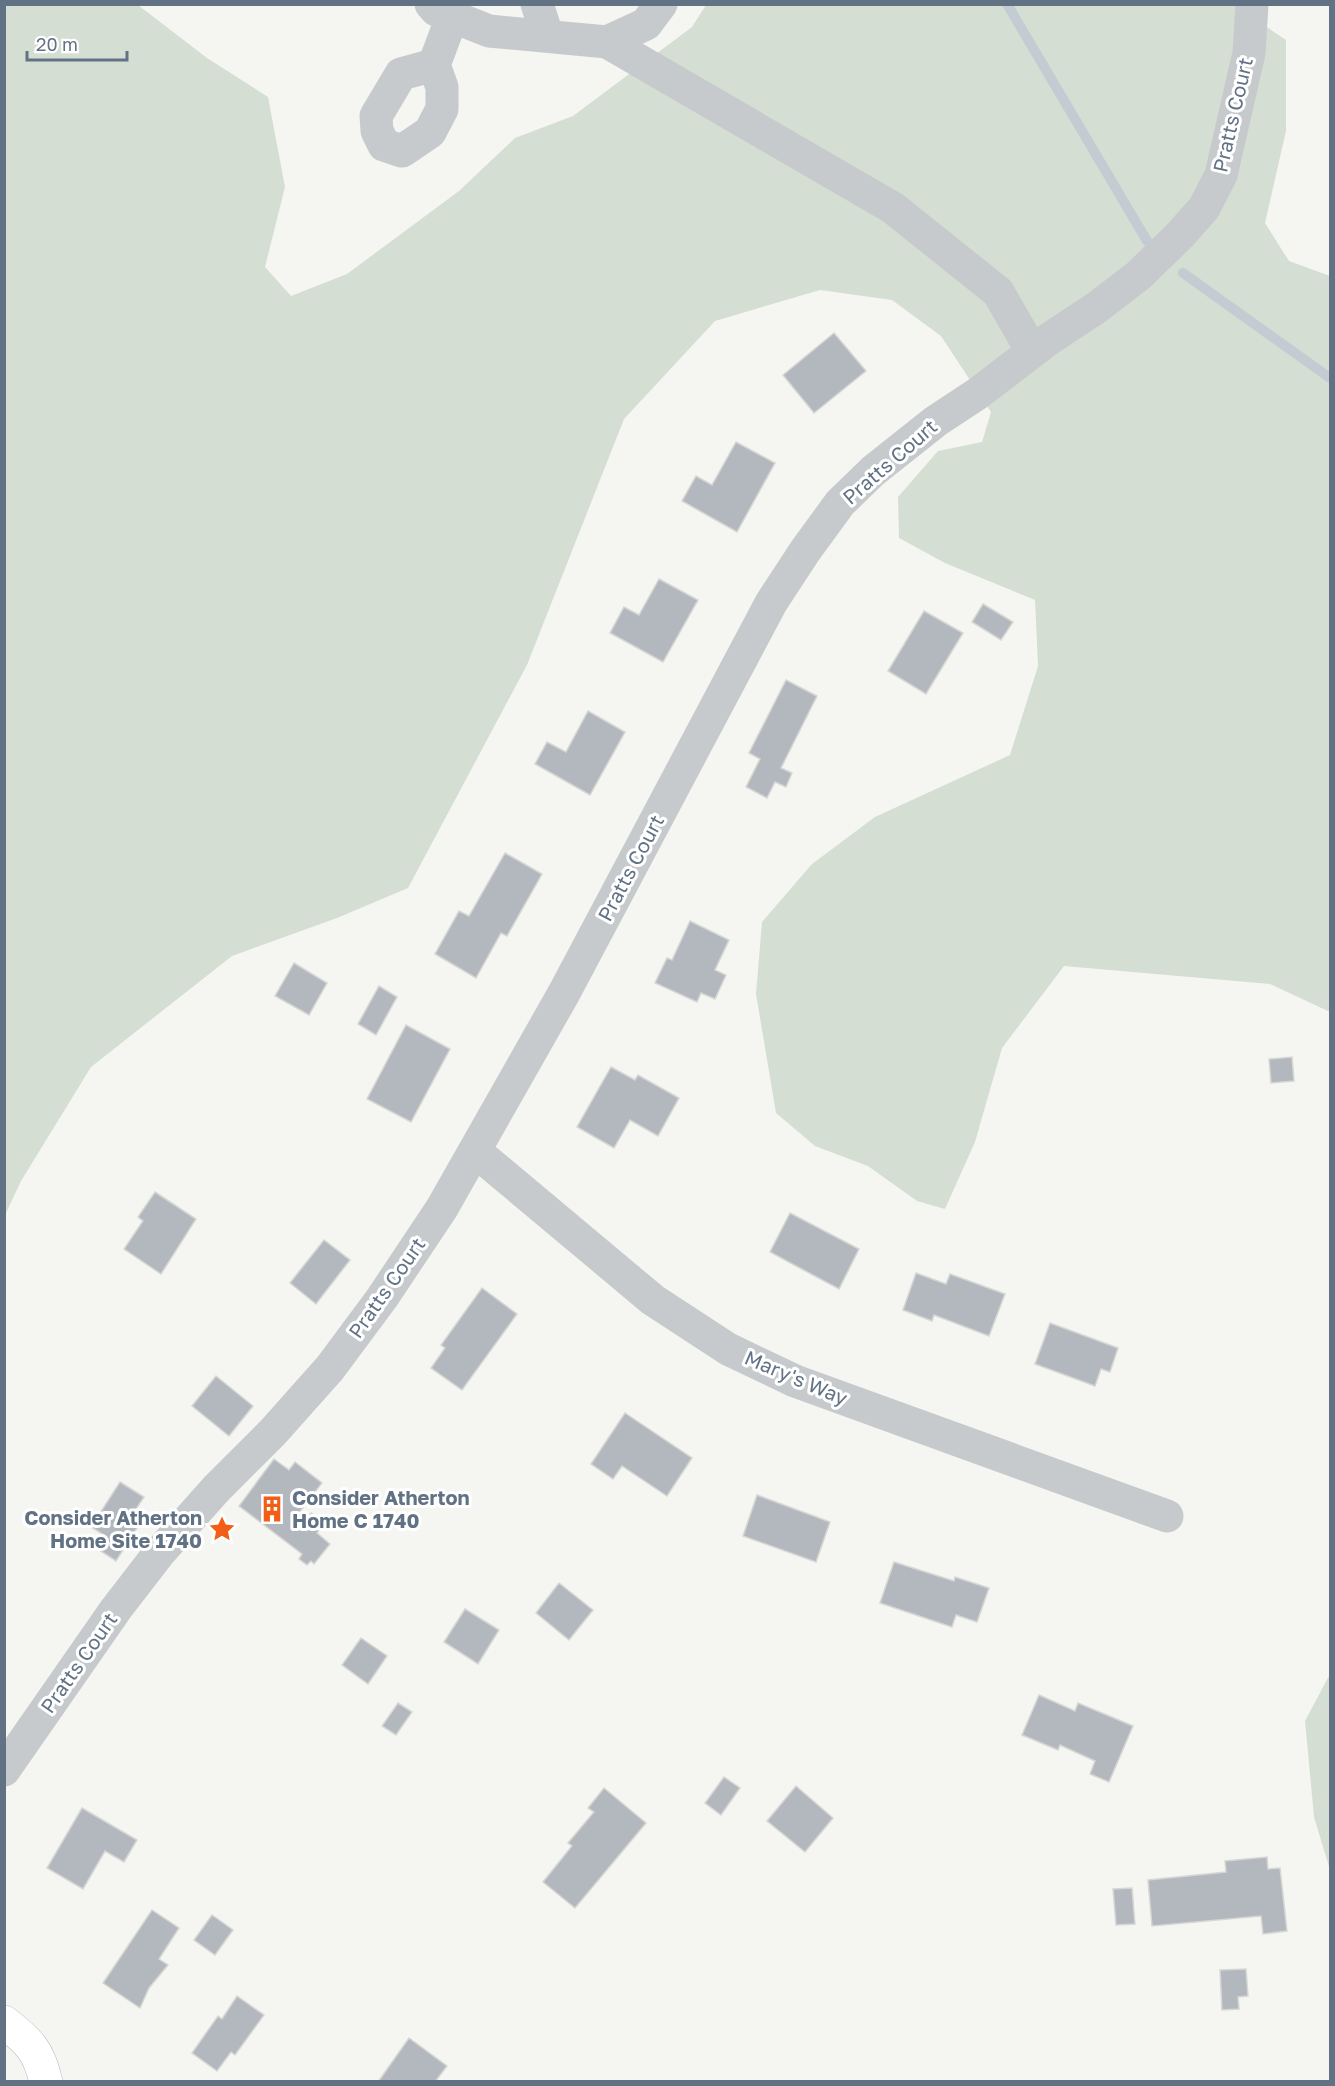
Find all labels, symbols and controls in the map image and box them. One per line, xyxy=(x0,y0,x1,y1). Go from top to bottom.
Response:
scale bar xyxy=(27,24,128,62)
text: 20 m xyxy=(36,33,78,55)
street label: Pratts Court xyxy=(1207,55,1257,175)
street label: Pratts Court xyxy=(837,414,941,509)
street label: Pratts Court xyxy=(592,810,668,925)
street label: Pratts Court xyxy=(343,1233,430,1342)
street label: Mary's Way xyxy=(741,1345,851,1409)
place label: Consider Atherton Home C 1740 xyxy=(292,1485,470,1532)
building icon: Consider Atherton Home C 1740 xyxy=(257,1494,287,1524)
place label: Consider Atherton Home Site 1740 xyxy=(24,1505,202,1552)
place icon: Consider Atherton Home Site 1740 xyxy=(207,1514,237,1544)
street label: Pratts Court xyxy=(35,1608,122,1717)

